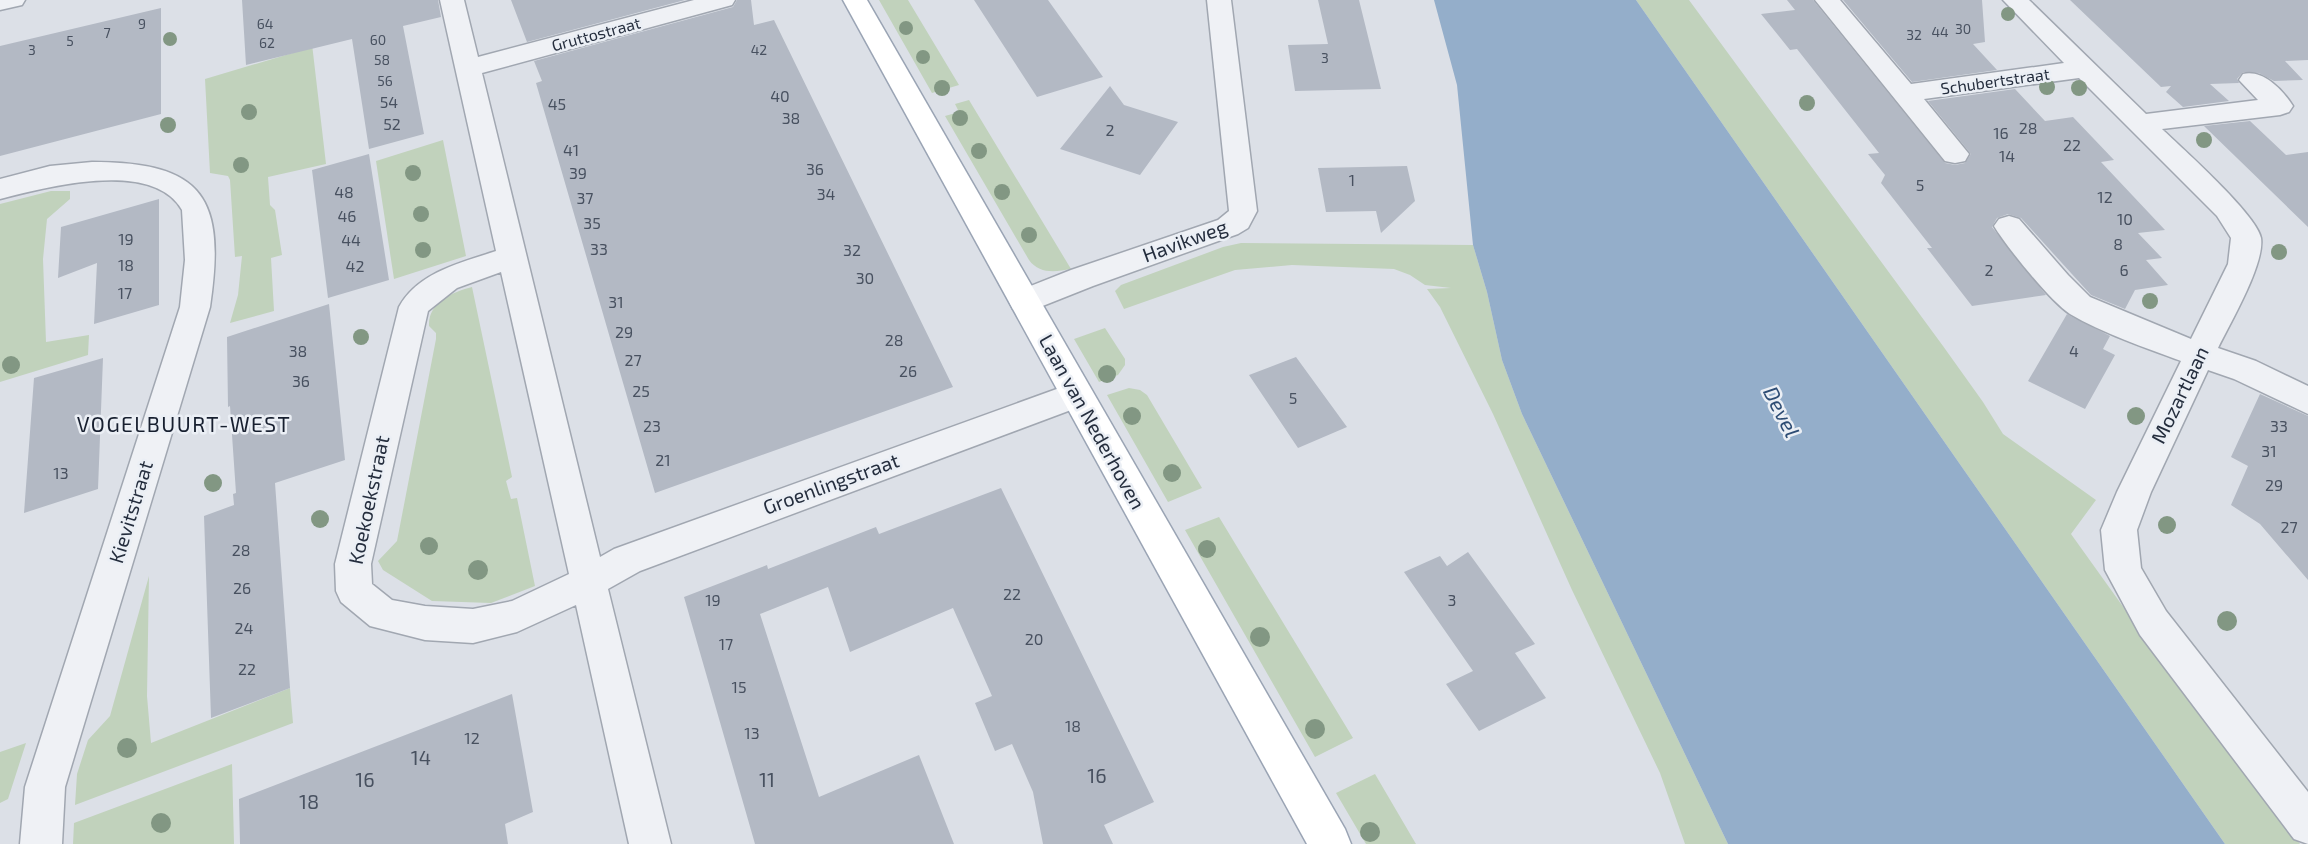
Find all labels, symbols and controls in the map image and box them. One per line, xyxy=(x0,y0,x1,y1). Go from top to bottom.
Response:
street label: Gruttostraat xyxy=(549,13,642,54)
house number: 9 xyxy=(138,15,146,32)
house number: 64 xyxy=(257,15,273,32)
house number: 30 xyxy=(1955,20,1971,37)
house number: 44 xyxy=(1931,23,1949,40)
house number: 7 xyxy=(103,24,111,41)
house number: 32 xyxy=(1906,26,1922,43)
house number: 60 xyxy=(370,31,386,48)
house number: 5 xyxy=(66,32,74,49)
house number: 62 xyxy=(259,34,275,51)
house number: 3 xyxy=(28,41,36,58)
house number: 42 xyxy=(751,41,767,58)
house number: 3 xyxy=(1321,49,1329,66)
house number: 58 xyxy=(374,51,390,68)
street label: Schubertstraat xyxy=(1939,63,2051,98)
house number: 56 xyxy=(377,72,393,89)
house number: 40 xyxy=(770,86,790,105)
house number: 54 xyxy=(380,92,398,111)
house number: 45 xyxy=(548,94,566,113)
house number: 38 xyxy=(782,108,800,127)
house number: 52 xyxy=(383,114,401,133)
house number: 28 xyxy=(2019,118,2037,137)
house number: 2 xyxy=(1106,120,1115,139)
house number: 16 xyxy=(1993,123,2009,142)
house number: 22 xyxy=(2063,135,2081,154)
house number: 41 xyxy=(563,140,579,159)
house number: 14 xyxy=(1999,146,2015,165)
house number: 36 xyxy=(806,159,824,178)
house number: 39 xyxy=(569,163,587,182)
house number: 1 xyxy=(1349,170,1355,189)
house number: 5 xyxy=(1916,175,1924,194)
house number: 48 xyxy=(334,182,354,201)
house number: 34 xyxy=(817,184,836,203)
house number: 12 xyxy=(2097,187,2113,206)
house number: 37 xyxy=(576,188,594,207)
house number: 46 xyxy=(338,206,357,225)
house number: 10 xyxy=(2117,209,2133,228)
house number: 35 xyxy=(583,213,601,232)
street label: Havikweg xyxy=(1139,214,1230,266)
house number: 19 xyxy=(118,229,134,248)
house number: 44 xyxy=(341,230,361,249)
house number: 8 xyxy=(2113,234,2123,253)
house number: 33 xyxy=(590,239,608,258)
house number: 32 xyxy=(843,240,861,259)
house number: 18 xyxy=(118,255,134,274)
house number: 42 xyxy=(346,256,364,275)
house number: 2 xyxy=(1985,260,1994,279)
house number: 6 xyxy=(2119,260,2129,279)
house number: 30 xyxy=(856,268,874,287)
house number: 17 xyxy=(118,283,132,302)
house number: 31 xyxy=(608,292,624,311)
house number: 29 xyxy=(615,322,633,341)
house number: 28 xyxy=(885,330,903,349)
street label: Laan van Nederhoven xyxy=(1035,330,1151,513)
house number: 38 xyxy=(289,341,307,360)
house number: 4 xyxy=(2069,341,2079,360)
street label: Mozartlaan xyxy=(2145,342,2213,447)
house number: 27 xyxy=(624,350,642,369)
house number: 26 xyxy=(899,361,917,380)
house number: 36 xyxy=(292,371,310,390)
house number: 25 xyxy=(632,381,650,400)
water label: Devel xyxy=(1759,382,1806,441)
house number: 5 xyxy=(1289,388,1297,407)
district label: VOGELBUURT-WEST xyxy=(77,411,291,436)
house number: 23 xyxy=(643,416,661,435)
house number: 33 xyxy=(2270,416,2288,435)
street label: Koekoekstraat xyxy=(343,433,393,566)
house number: 31 xyxy=(2261,441,2277,460)
street label: Groenlingstraat xyxy=(759,447,902,519)
house number: 21 xyxy=(655,450,671,469)
street label: Kievitstraat xyxy=(103,457,157,566)
house number: 13 xyxy=(53,463,69,482)
house number: 29 xyxy=(2265,475,2283,494)
house number: 27 xyxy=(2280,517,2298,536)
house number: 28 xyxy=(232,540,250,559)
house number: 26 xyxy=(233,578,251,597)
house number: 22 xyxy=(1003,584,1021,603)
house number: 19 xyxy=(705,590,721,609)
house number: 3 xyxy=(1448,590,1456,609)
house number: 24 xyxy=(235,618,254,637)
house number: 20 xyxy=(1025,629,1043,648)
house number: 17 xyxy=(719,634,733,653)
house number: 22 xyxy=(238,659,256,678)
house number: 15 xyxy=(732,677,746,696)
house number: 18 xyxy=(1065,716,1081,735)
house number: 13 xyxy=(744,723,760,742)
house number: 12 xyxy=(464,728,480,747)
house number: 14 xyxy=(411,745,431,769)
house number: 16 xyxy=(1087,763,1107,787)
house number: 16 xyxy=(355,767,375,791)
house number: 11 xyxy=(759,767,775,791)
house number: 18 xyxy=(299,789,319,813)

